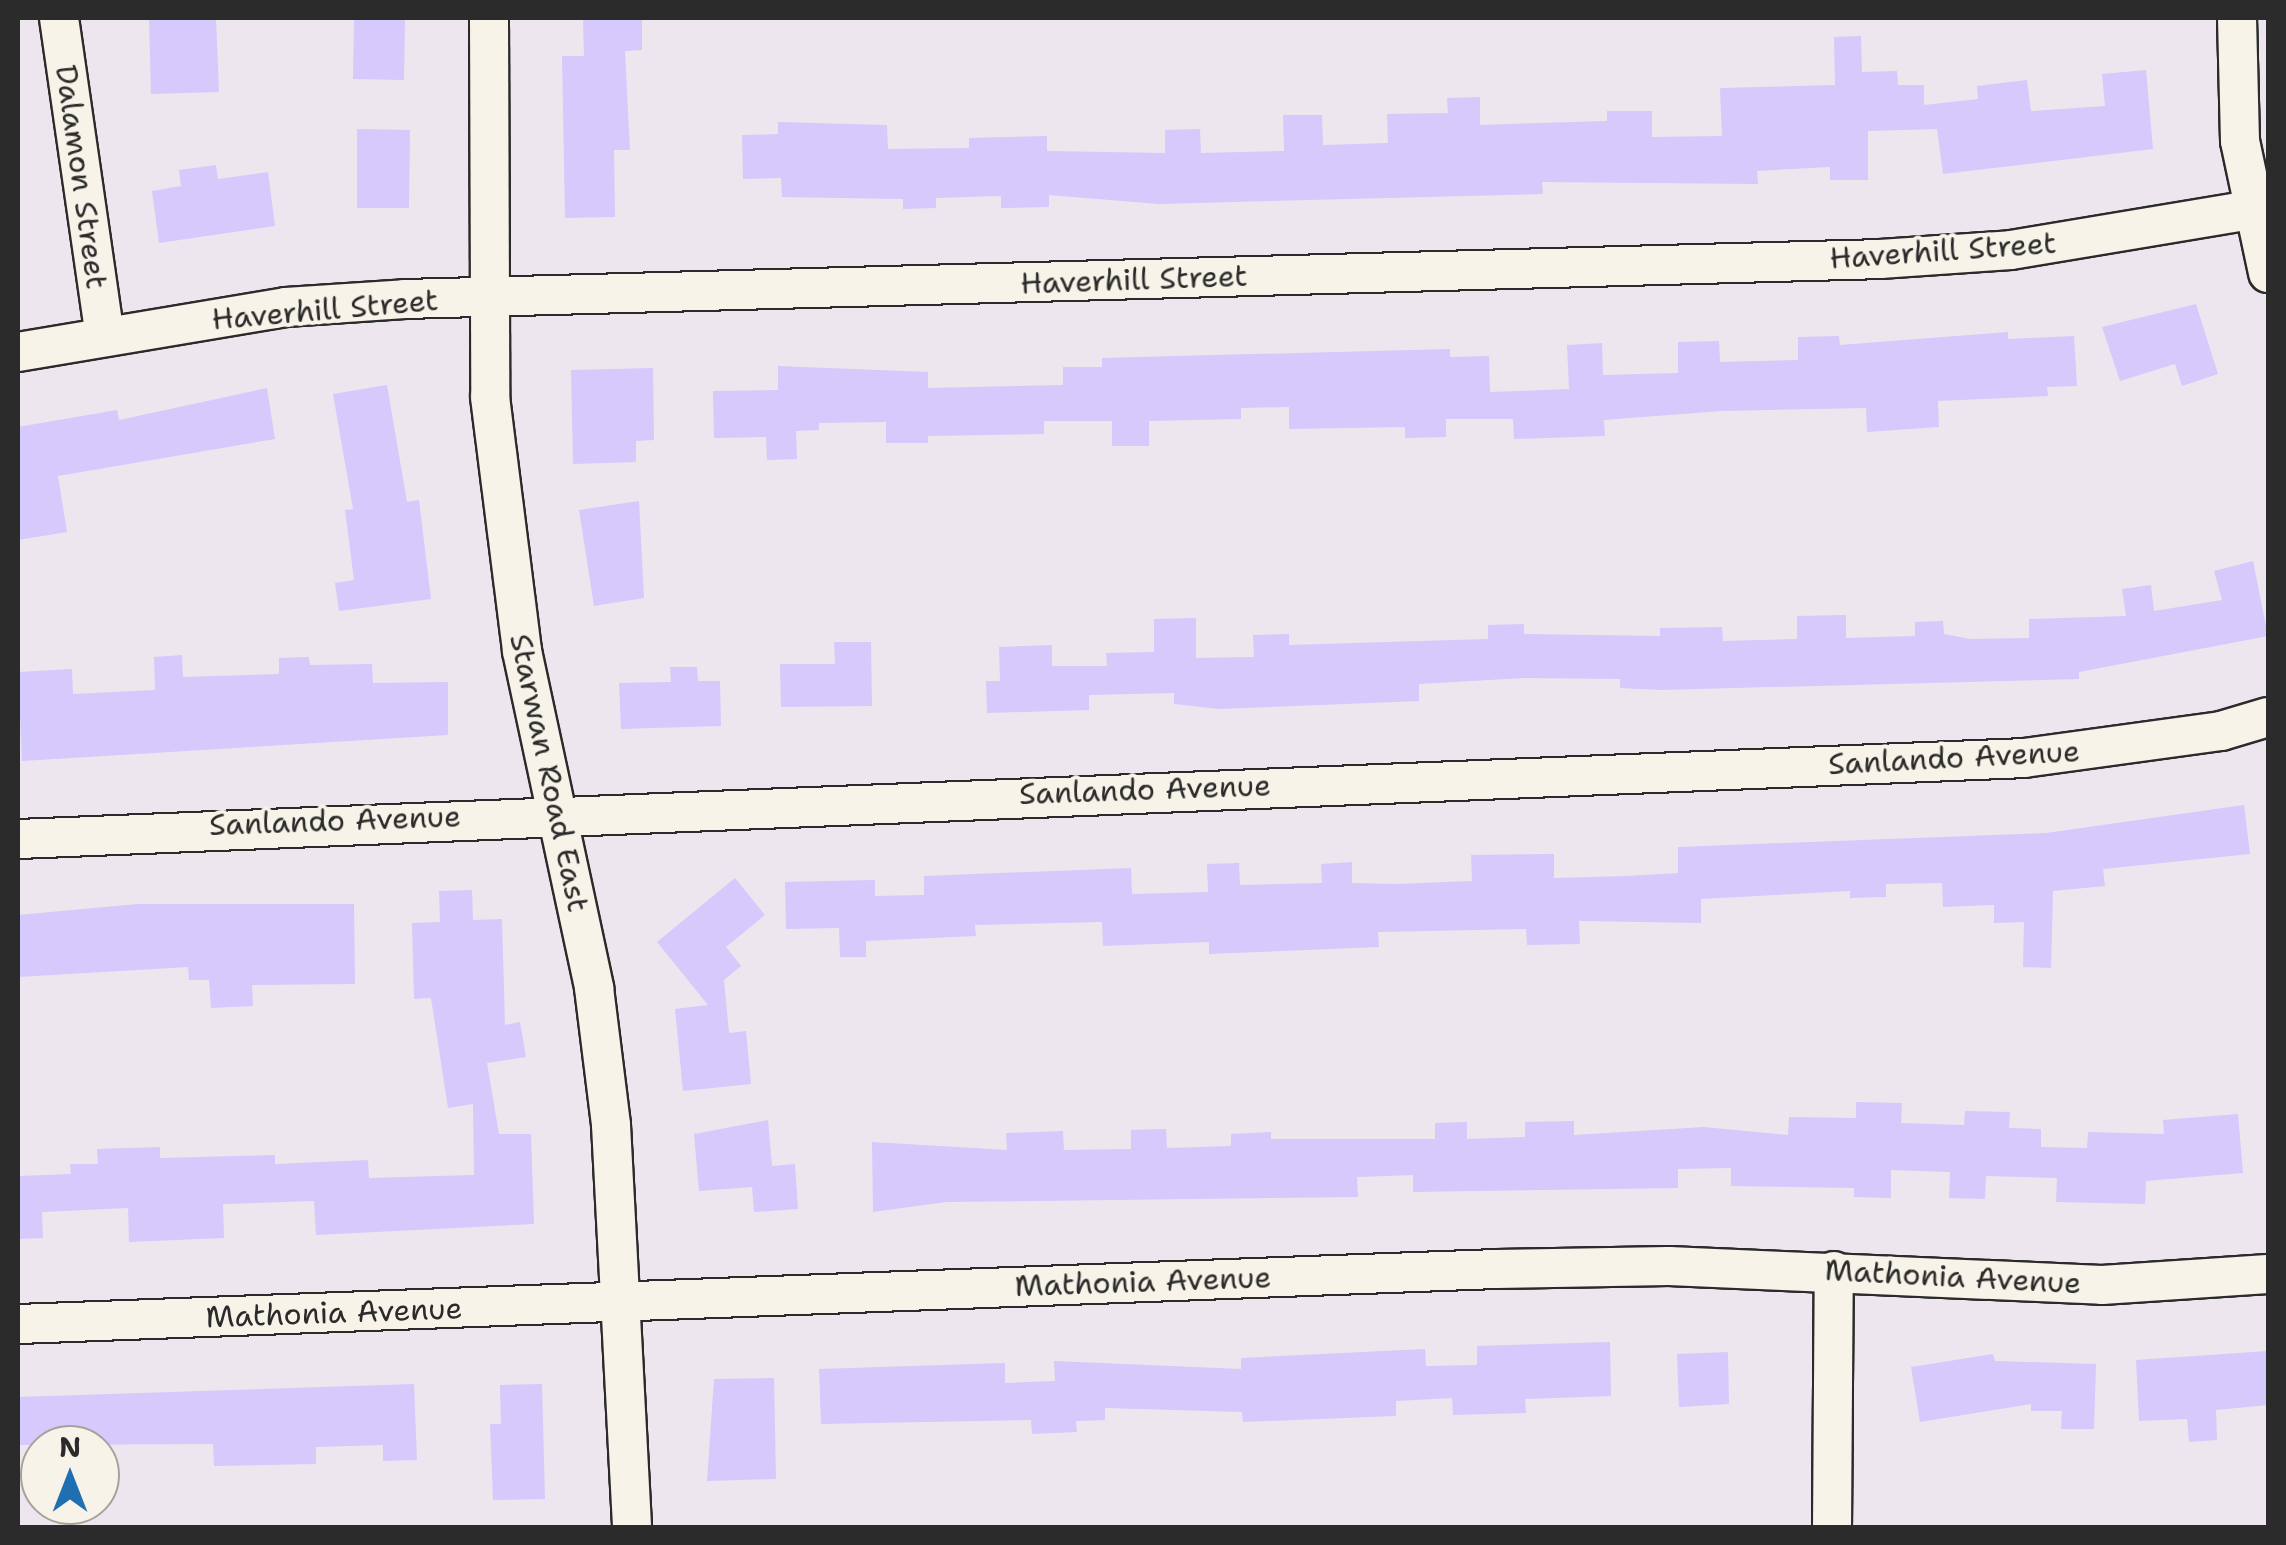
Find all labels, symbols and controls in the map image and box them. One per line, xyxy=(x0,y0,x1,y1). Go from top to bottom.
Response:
street label: Dalamon Street xyxy=(47,63,115,291)
street label: Haverhill Street xyxy=(1828,225,2058,277)
street label: Haverhill Street xyxy=(1020,258,1248,302)
street label: Haverhill Street xyxy=(210,282,440,338)
street label: Starwan Road East xyxy=(502,631,596,915)
street label: Sanlando Avenue xyxy=(1827,733,2081,783)
street label: Sanlando Avenue xyxy=(1018,768,1272,812)
street label: Sanlando Avenue xyxy=(208,799,462,843)
street label: Mathonia Avenue xyxy=(1824,1252,2082,1302)
street label: Mathonia Avenue xyxy=(1014,1260,1272,1304)
street label: Mathonia Avenue xyxy=(205,1291,463,1335)
north arrow xyxy=(20,1425,120,1525)
text: N xyxy=(59,1428,81,1466)

